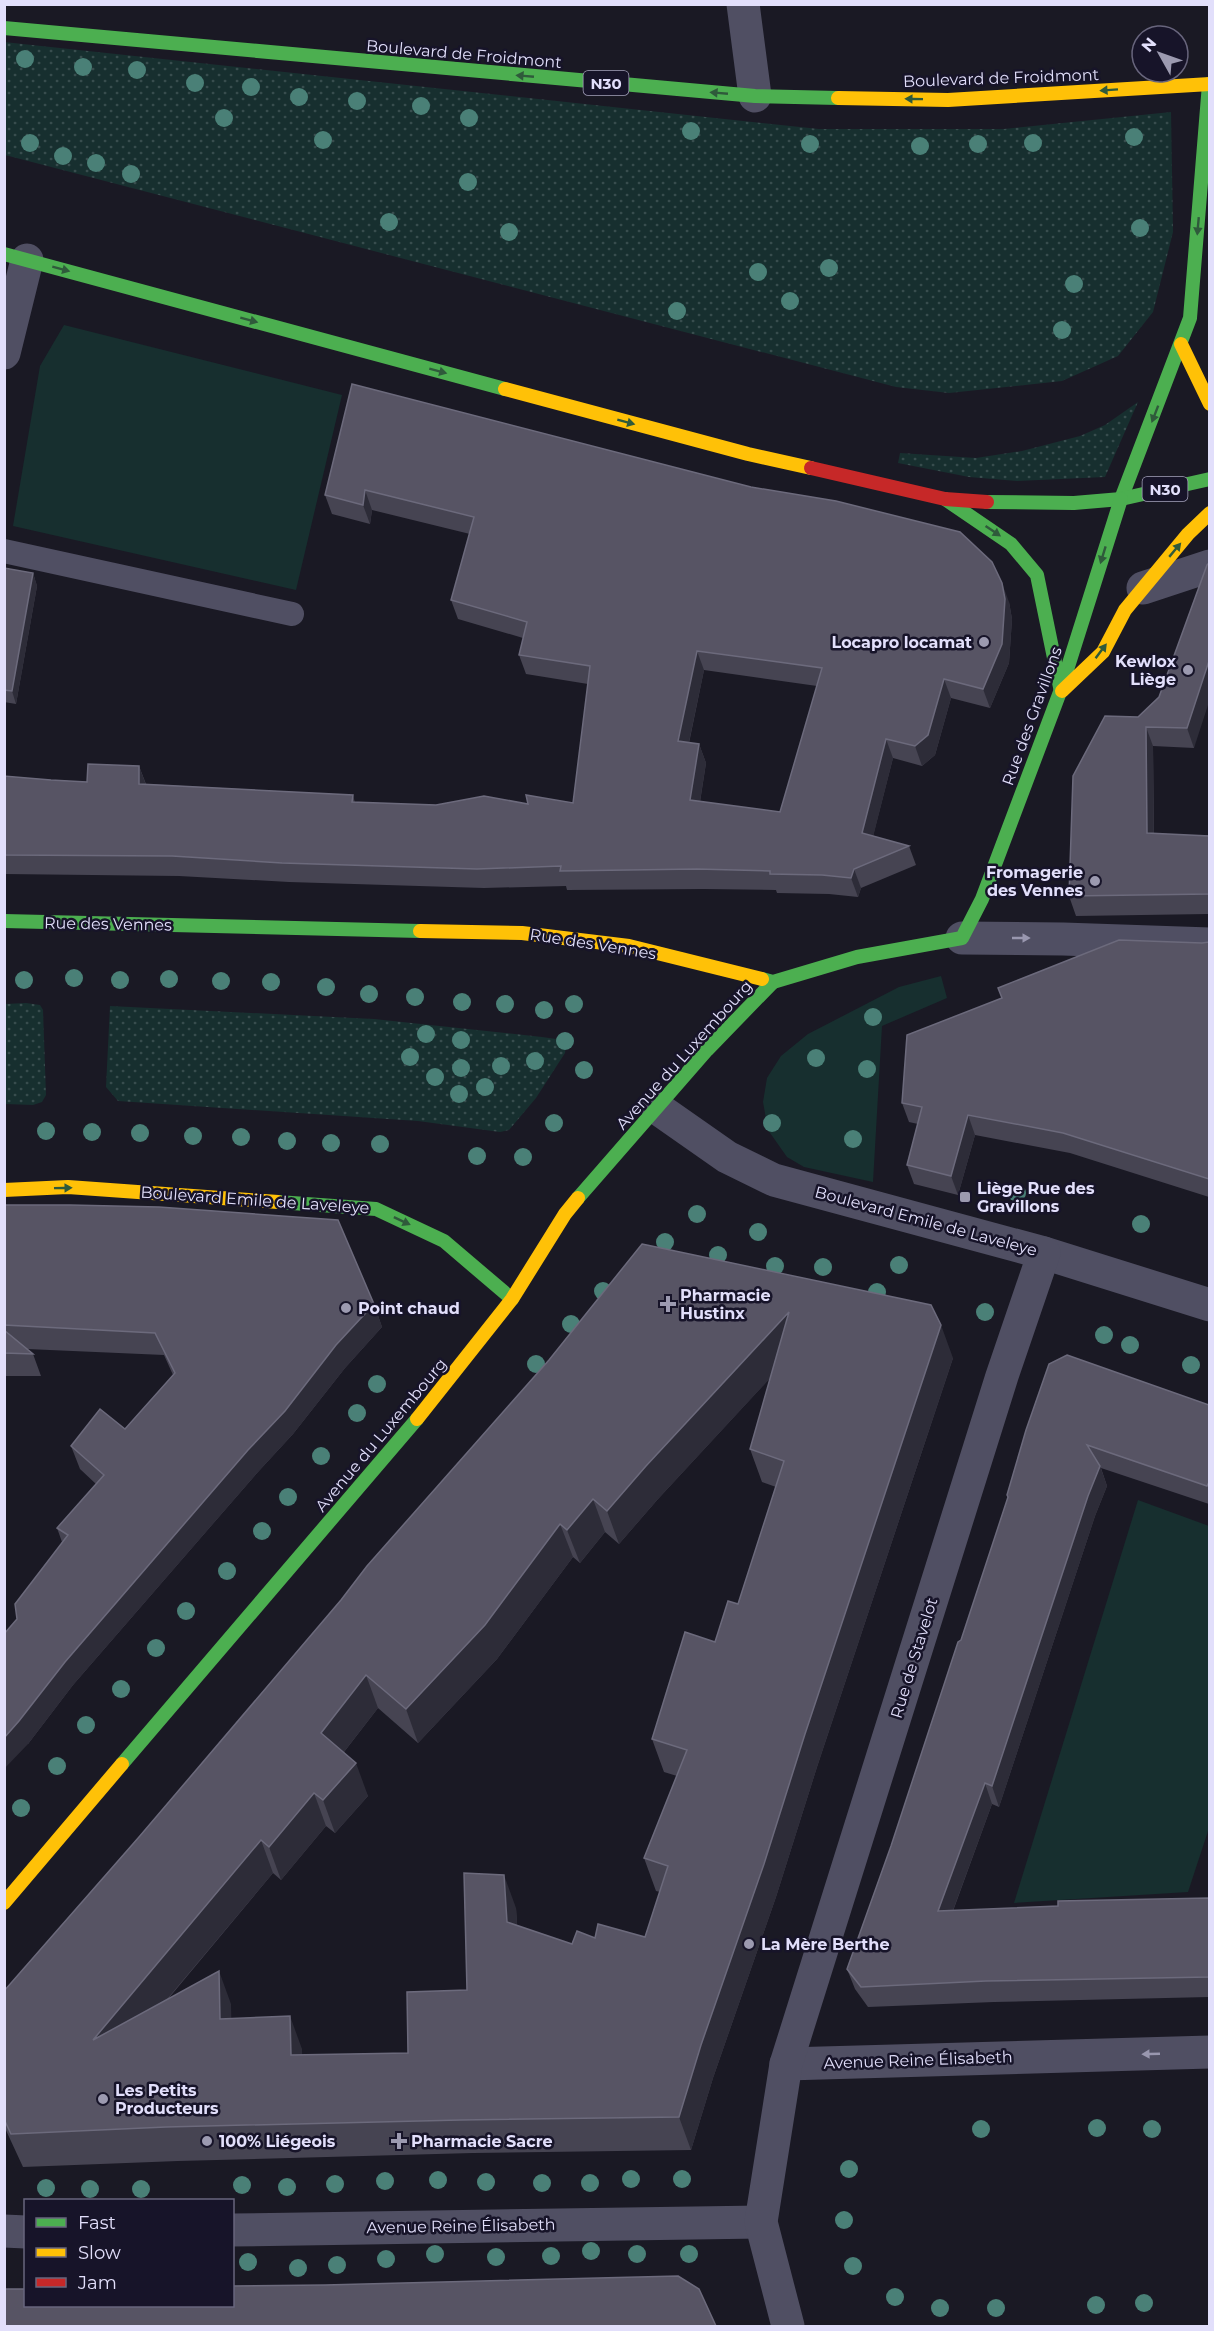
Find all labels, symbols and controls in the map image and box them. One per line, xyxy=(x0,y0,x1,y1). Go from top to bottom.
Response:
north arrow xyxy=(1130,24,1190,84)
text: N xyxy=(1137,34,1160,56)
street label: Boulevard de Froidmont xyxy=(365,36,563,72)
street label: Boulevard de Froidmont xyxy=(903,65,1100,91)
one-way arrow xyxy=(515,71,534,81)
road number: N30 xyxy=(584,71,628,95)
one-way arrow xyxy=(1099,85,1118,95)
one-way arrow xyxy=(710,88,729,98)
one-way arrow xyxy=(905,94,924,104)
one-way arrow xyxy=(1193,216,1202,235)
one-way arrow xyxy=(52,265,70,275)
one-way arrow xyxy=(240,316,258,325)
one-way arrow xyxy=(429,367,447,376)
one-way arrow xyxy=(1149,405,1159,423)
one-way arrow xyxy=(617,417,635,427)
road number: N30 xyxy=(1142,477,1188,501)
one-way arrow xyxy=(985,526,1002,537)
one-way arrow xyxy=(1168,543,1181,558)
one-way arrow xyxy=(1098,546,1108,564)
place label: Locapro locamat xyxy=(832,633,972,652)
marker: Locapro locamat xyxy=(977,635,991,649)
one-way arrow xyxy=(1095,643,1107,658)
street label: Rue des Gravillons xyxy=(998,644,1066,788)
place label: Kewlox Liège xyxy=(1115,652,1176,689)
marker: Kewlox Liège xyxy=(1181,663,1195,677)
place label: Fromagerie des Vennes xyxy=(986,863,1083,900)
marker: Fromagerie des Vennes xyxy=(1088,874,1102,888)
street label: Rue des Vennes xyxy=(44,913,172,935)
street label: Rue des Vennes xyxy=(528,925,658,963)
one-way arrow xyxy=(1011,933,1030,943)
street label: Avenue du Luxembourg xyxy=(612,977,756,1133)
place label: Liège Rue des Gravillons xyxy=(977,1179,1095,1216)
street label: Boulevard Emile de Laveleye xyxy=(813,1182,1039,1260)
one-way arrow xyxy=(53,1183,72,1192)
street label: Boulevard Emile de Laveleye xyxy=(140,1183,370,1217)
marker: Liège Rue des Gravillons xyxy=(958,1190,972,1204)
one-way arrow xyxy=(393,1216,410,1225)
place label: Pharmacie Hustinx xyxy=(680,1286,771,1323)
marker: Pharmacie Hustinx xyxy=(661,1297,675,1311)
place label: Point chaud xyxy=(358,1299,460,1318)
marker: Point chaud xyxy=(339,1301,353,1315)
street label: Avenue du Luxembourg xyxy=(311,1355,451,1515)
street label: Rue de Stavelot xyxy=(887,1595,942,1721)
place label: La Mère Berthe xyxy=(761,1935,890,1954)
marker: La Mère Berthe xyxy=(742,1937,756,1951)
street label: Avenue Reine Élisabeth xyxy=(823,2047,1013,2073)
one-way arrow xyxy=(1142,2049,1161,2058)
place label: Les Petits Producteurs xyxy=(115,2081,219,2118)
marker: Les Petits Producteurs xyxy=(96,2092,110,2106)
place label: 100% Liégeois xyxy=(219,2132,336,2151)
place label: Pharmacie Sacre xyxy=(411,2132,553,2151)
marker: 100% Liégeois xyxy=(200,2134,214,2148)
marker: Pharmacie Sacre xyxy=(392,2134,406,2148)
legend xyxy=(24,2199,234,2307)
text: Fast xyxy=(78,2212,116,2234)
street label: Avenue Reine Élisabeth xyxy=(366,2215,556,2237)
text: Slow xyxy=(78,2242,121,2264)
text: Jam xyxy=(77,2272,117,2294)

